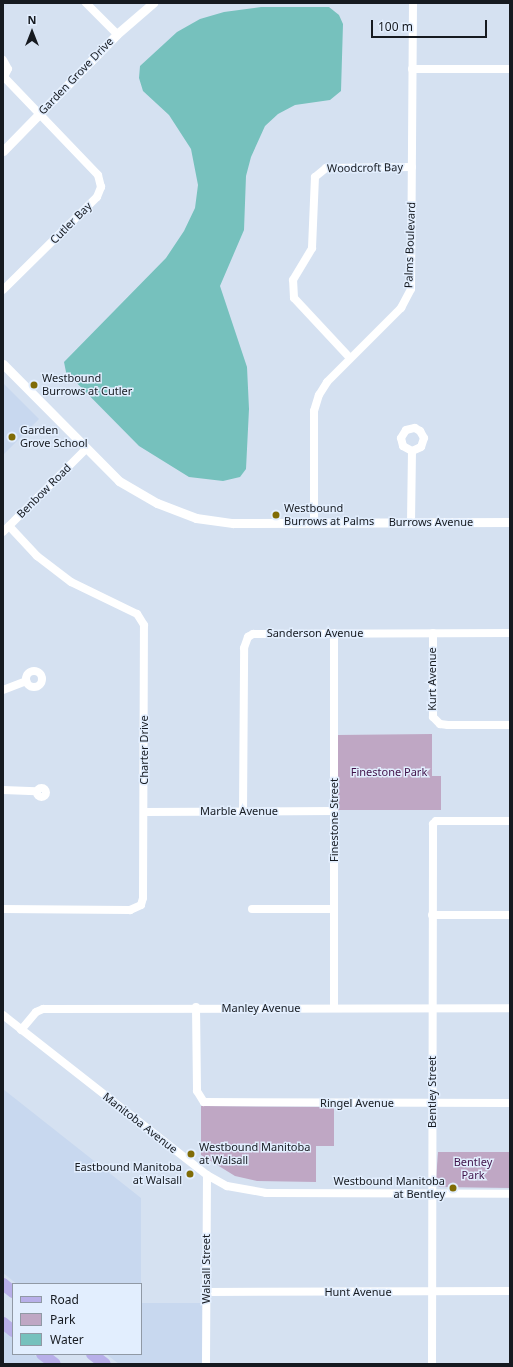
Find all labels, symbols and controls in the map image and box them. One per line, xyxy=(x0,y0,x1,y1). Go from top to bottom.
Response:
north arrow xyxy=(12,12,52,52)
text: N xyxy=(28,12,36,27)
scale bar xyxy=(373,12,489,38)
text: 100 m xyxy=(378,18,413,35)
street label: Garden Grove Drive xyxy=(36,35,116,117)
street label: Woodcroft Bay xyxy=(327,161,403,175)
street label: Cutler Bay xyxy=(48,200,94,246)
street label: Palms Boulevard xyxy=(402,202,418,288)
place label: Westbound Burrows at Cutler xyxy=(42,372,132,398)
marker: Westbound Burrows at Cutler xyxy=(29,380,39,390)
place label: Garden Grove School xyxy=(20,424,88,450)
marker: Garden Grove School xyxy=(7,432,17,442)
street label: Benbow Road xyxy=(14,461,74,521)
place label: Westbound Burrows at Palms xyxy=(284,502,374,528)
marker: Westbound Burrows at Palms xyxy=(271,510,281,520)
street label: Burrows Avenue xyxy=(389,515,473,529)
street label: Sanderson Avenue xyxy=(267,626,363,640)
street label: Kurt Avenue xyxy=(425,647,439,711)
street label: Charter Drive xyxy=(137,715,151,785)
park label: Finestone Park xyxy=(351,765,427,779)
street label: Finestone Street xyxy=(327,778,341,862)
street label: Marble Avenue xyxy=(200,804,278,818)
street label: Manley Avenue xyxy=(222,1001,300,1015)
street label: Bentley Street xyxy=(425,1056,439,1128)
street label: Manitoba Avenue xyxy=(100,1090,180,1156)
street label: Ringel Avenue xyxy=(320,1096,394,1110)
place label: Westbound Manitoba at Walsall xyxy=(199,1141,310,1167)
marker: Westbound Manitoba at Walsall xyxy=(186,1149,196,1159)
park label: Bentley Park xyxy=(454,1156,492,1182)
place label: Eastbound Manitoba at Walsall xyxy=(74,1161,182,1187)
marker: Eastbound Manitoba at Walsall xyxy=(185,1169,195,1179)
place label: Westbound Manitoba at Bentley xyxy=(334,1175,445,1201)
marker: Westbound Manitoba at Bentley xyxy=(448,1183,458,1193)
street label: Walsall Street xyxy=(199,1234,213,1304)
legend xyxy=(12,1283,142,1355)
street label: Hunt Avenue xyxy=(324,1285,392,1299)
text: Road xyxy=(50,1291,79,1308)
text: Park xyxy=(50,1311,75,1328)
text: Water xyxy=(50,1331,84,1348)

